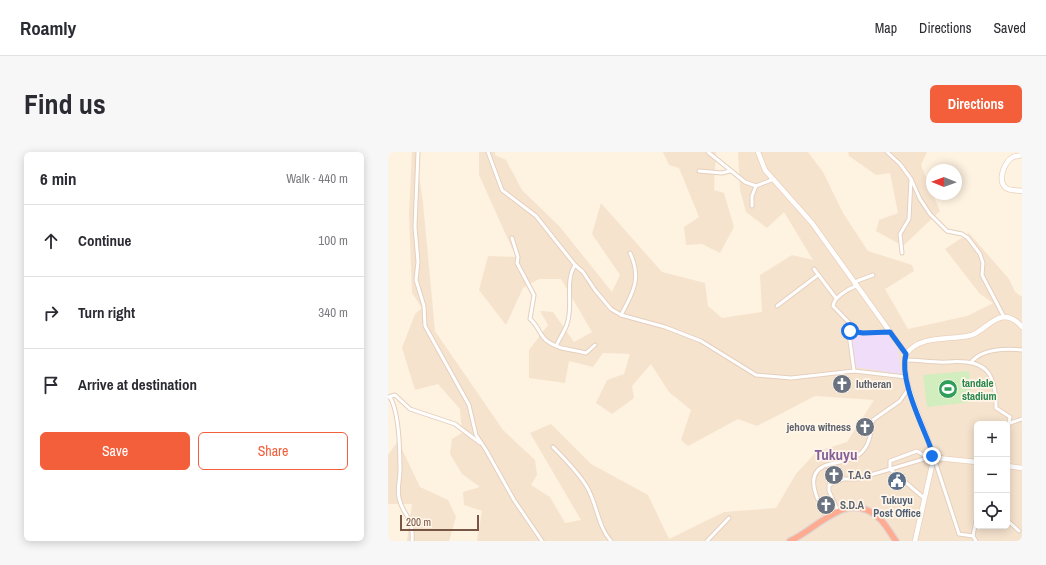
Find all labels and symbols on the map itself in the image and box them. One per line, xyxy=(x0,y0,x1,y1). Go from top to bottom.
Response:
north arrow xyxy=(926,164,962,200)
route start xyxy=(841,322,859,340)
church icon: lutheran xyxy=(831,373,853,395)
place label: tandale stadium xyxy=(962,376,997,403)
place label: lutheran xyxy=(856,377,892,391)
sports icon: tandale stadium xyxy=(937,378,959,400)
church icon: jehova witness xyxy=(854,416,876,438)
place label: jehova witness xyxy=(786,420,851,434)
district label: Tukuyu xyxy=(815,444,857,465)
route end xyxy=(923,447,941,465)
church icon: T.A.G xyxy=(823,464,845,486)
place label: T.A.G xyxy=(848,468,871,482)
public building icon: Tukuyu Post Office xyxy=(886,470,908,492)
place label: Tukuyu Post Office xyxy=(873,493,921,520)
church icon: S.D.A xyxy=(815,494,837,516)
place label: S.D.A xyxy=(840,498,865,512)
scale bar xyxy=(400,513,479,532)

